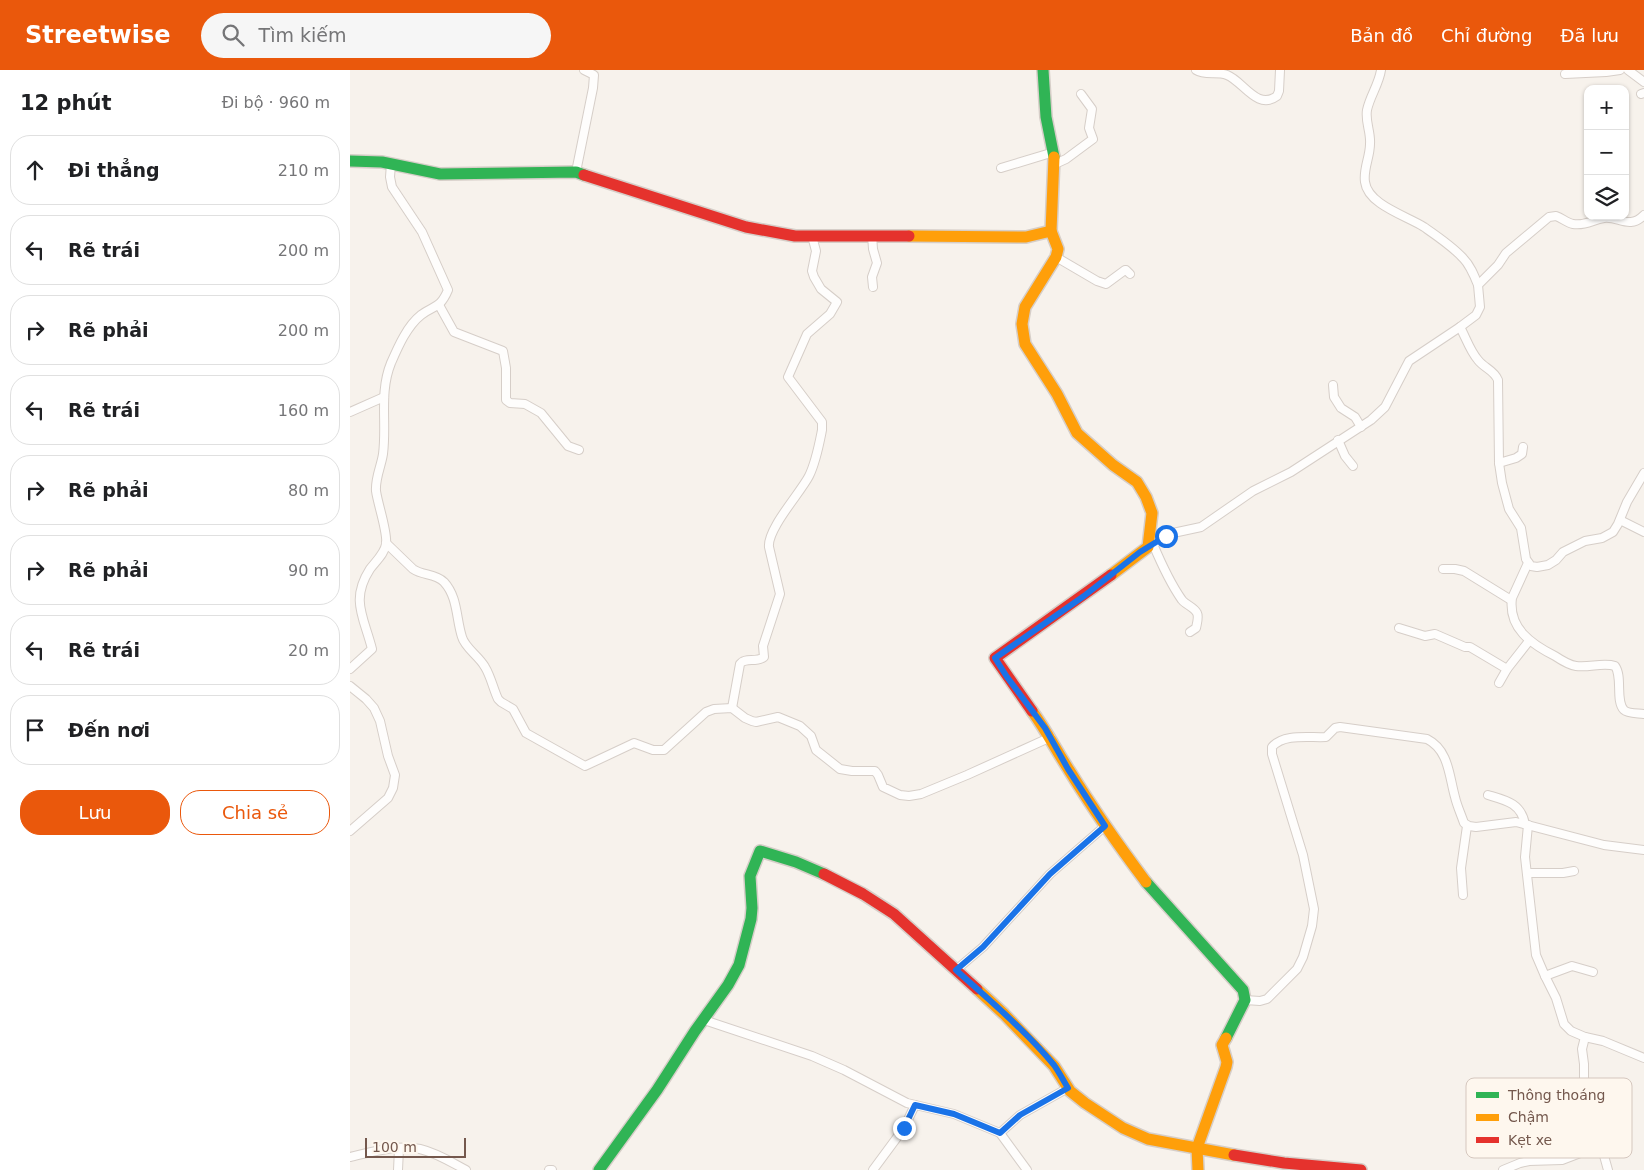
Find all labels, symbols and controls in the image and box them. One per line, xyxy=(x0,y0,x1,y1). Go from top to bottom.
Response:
search box xyxy=(201,13,551,58)
text: Streetwise xyxy=(25,21,171,49)
icon: search xyxy=(219,21,247,49)
text: Tìm kiếm xyxy=(259,24,347,46)
text: Bản đồ xyxy=(1350,25,1413,46)
text: Chỉ đường xyxy=(1441,25,1532,46)
text: Đã lưu xyxy=(1560,25,1619,46)
map controls xyxy=(1584,85,1629,220)
button: + xyxy=(1584,85,1629,130)
text: 12 phút xyxy=(20,91,112,115)
text: Đi bộ · 960 m xyxy=(222,93,330,112)
button: − xyxy=(1584,130,1629,175)
icon: ahead xyxy=(21,156,49,184)
text: Đi thẳng xyxy=(68,159,160,181)
text: 210 m xyxy=(278,161,329,180)
button: layers xyxy=(1584,175,1629,220)
icon: left xyxy=(21,236,49,264)
text: Rẽ trái xyxy=(68,239,140,261)
text: 200 m xyxy=(278,241,329,260)
icon: right xyxy=(21,316,49,344)
text: Rẽ phải xyxy=(68,319,149,341)
text: 200 m xyxy=(278,321,329,340)
icon: left xyxy=(21,396,49,424)
text: Rẽ trái xyxy=(68,399,140,421)
text: 160 m xyxy=(278,401,329,420)
icon: right xyxy=(21,476,49,504)
text: Rẽ phải xyxy=(68,479,149,501)
text: 80 m xyxy=(288,481,329,500)
route start xyxy=(1155,525,1178,548)
icon: right xyxy=(21,556,49,584)
text: Rẽ phải xyxy=(68,559,149,581)
text: 90 m xyxy=(288,561,329,580)
icon: left xyxy=(21,636,49,664)
text: Rẽ trái xyxy=(68,639,140,661)
text: 20 m xyxy=(288,641,329,660)
icon: arrive xyxy=(21,716,49,744)
text: Đến nơi xyxy=(68,719,150,741)
button: Lưu xyxy=(20,790,170,835)
button: Chia sẻ xyxy=(180,790,330,835)
legend xyxy=(1466,1078,1632,1158)
text: Thông thoáng xyxy=(1507,1087,1605,1103)
text: Chậm xyxy=(1508,1109,1549,1125)
route end xyxy=(893,1117,916,1140)
text: Kẹt xe xyxy=(1508,1132,1552,1148)
scale bar xyxy=(365,1135,466,1158)
text: 100 m xyxy=(372,1139,417,1155)

